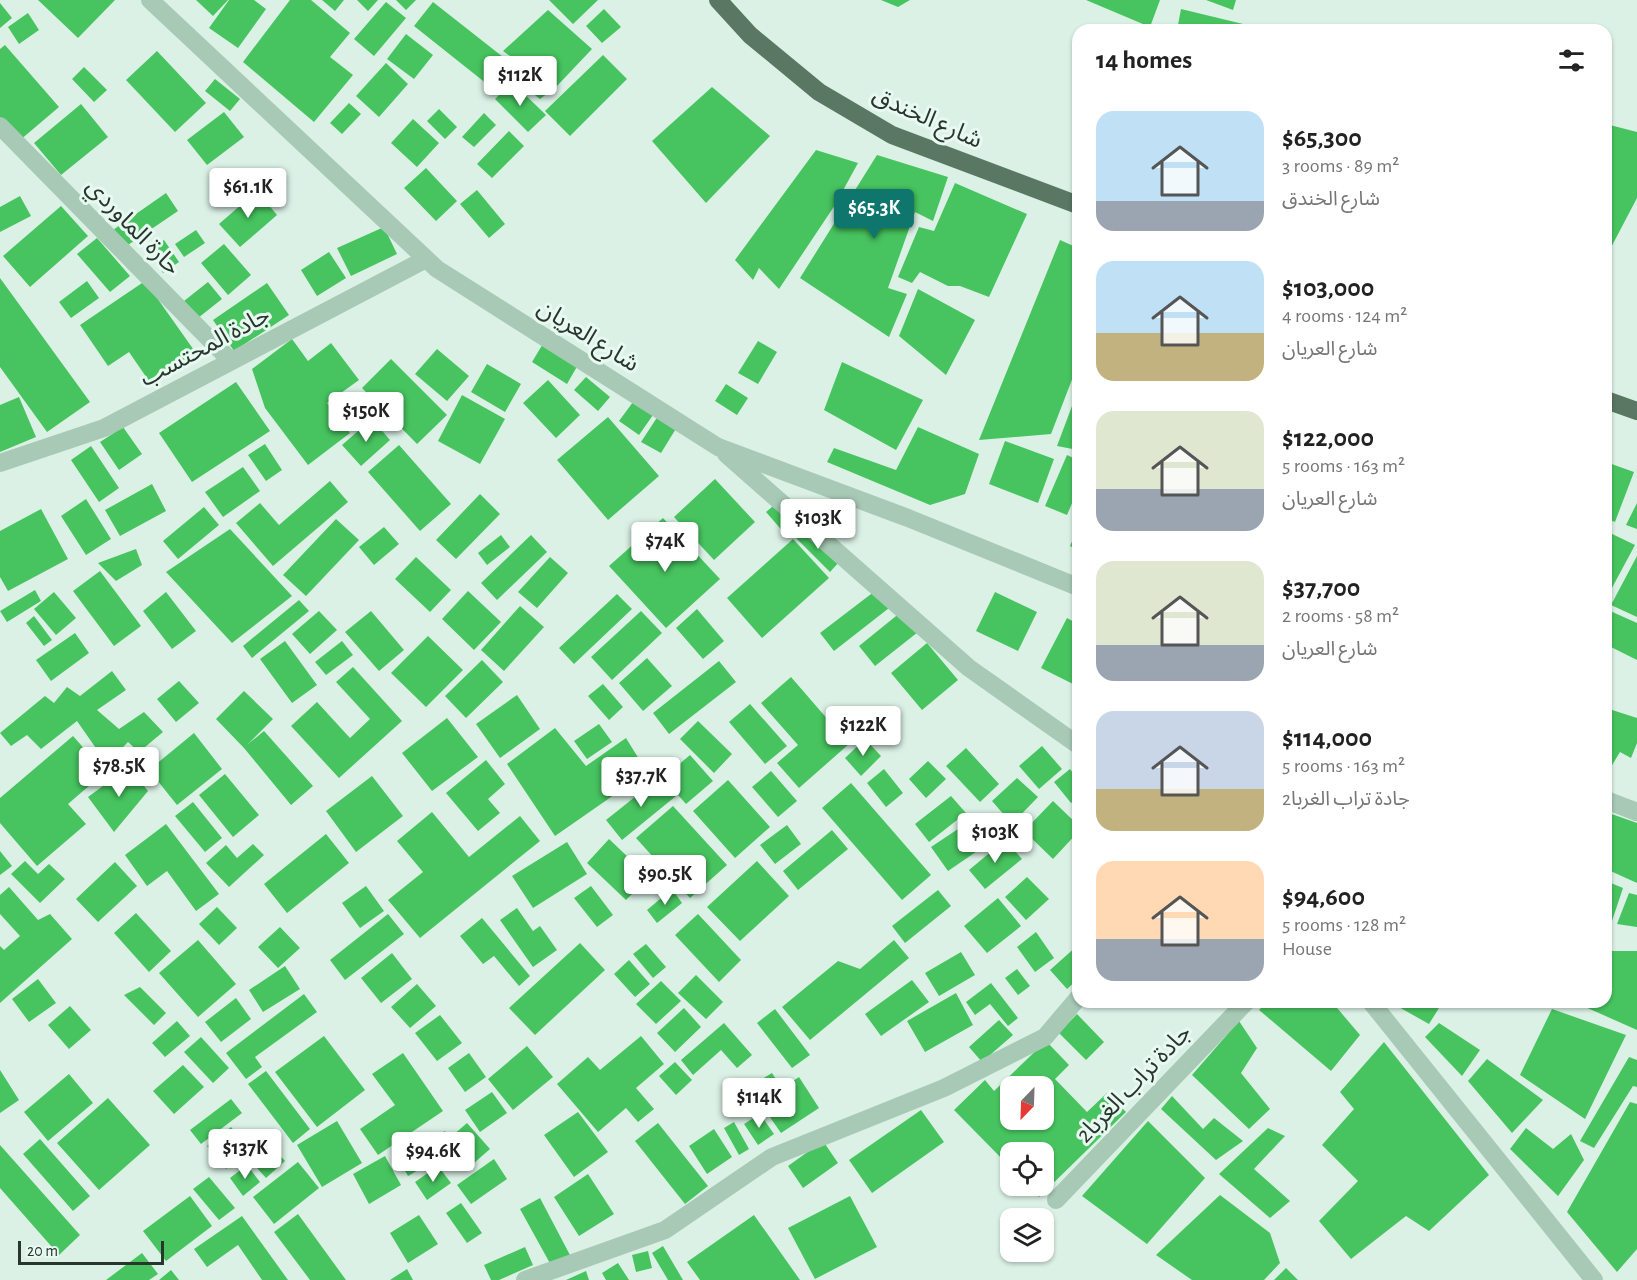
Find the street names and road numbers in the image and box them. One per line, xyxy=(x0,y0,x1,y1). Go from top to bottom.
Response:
street label: شارع الخندق xyxy=(867,83,986,157)
street label: حارة الماوردي xyxy=(77,174,185,284)
street label: شارع العريان xyxy=(531,295,643,380)
street label: جادة المحتسب xyxy=(136,303,274,392)
street label: جادة تراب الغربا2 xyxy=(1072,1020,1197,1148)

